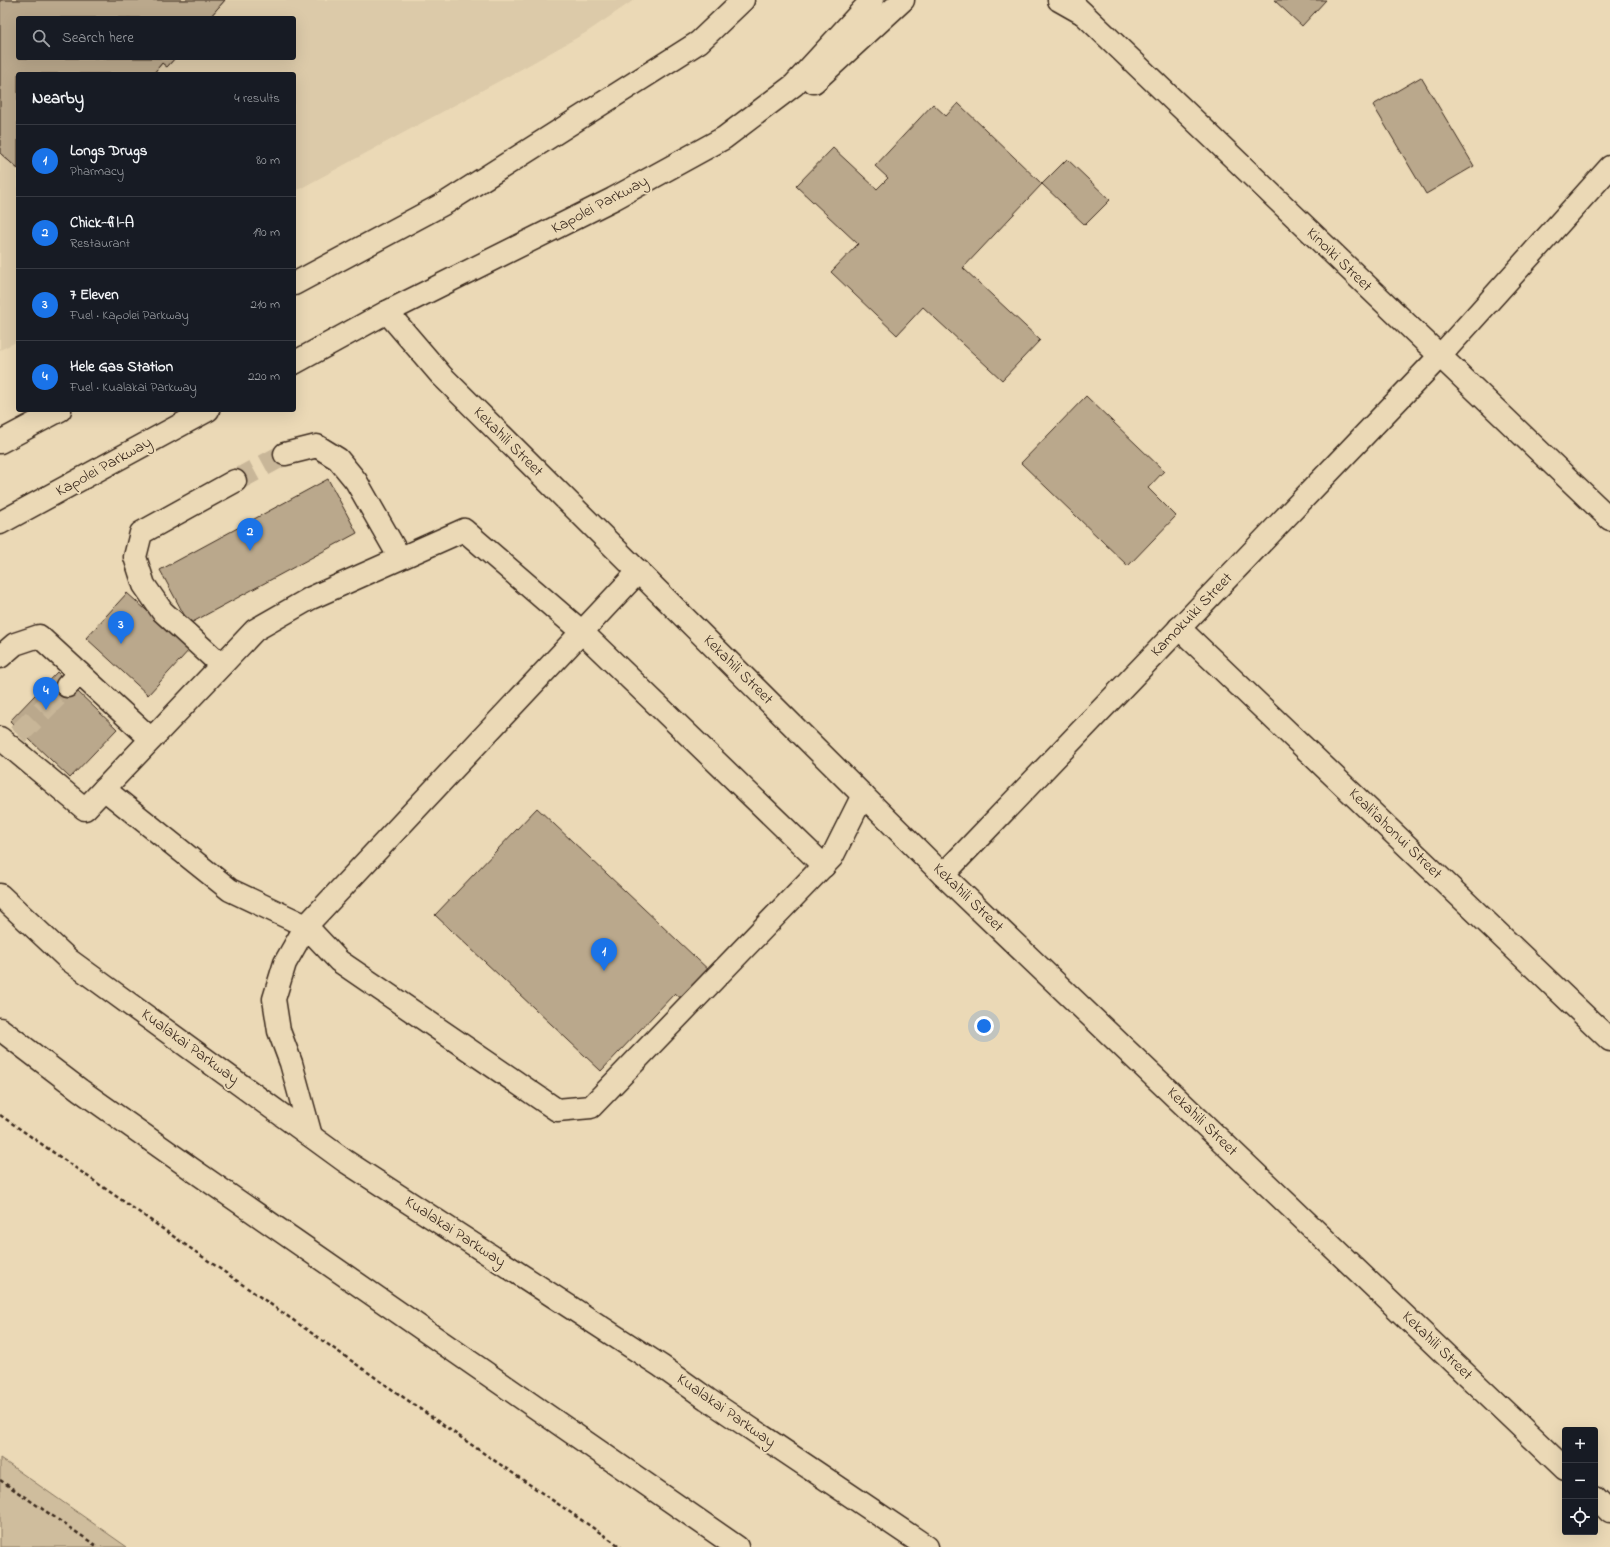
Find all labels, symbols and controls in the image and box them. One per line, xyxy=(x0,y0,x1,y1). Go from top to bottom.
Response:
search box xyxy=(16,16,296,60)
icon: search xyxy=(30,27,52,49)
text: Search here xyxy=(62,27,134,49)
text: Nearby xyxy=(32,86,84,111)
text: 4 results xyxy=(234,89,280,108)
text: Longs Drugs xyxy=(70,140,147,162)
text: 1 xyxy=(43,151,47,170)
text: 80 m xyxy=(256,151,280,170)
text: Pharmacy xyxy=(70,162,124,181)
street label: Kapolei Parkway xyxy=(547,169,653,241)
text: Chick-fil-A xyxy=(70,212,134,234)
street label: Kinoiki Street xyxy=(1300,222,1378,298)
text: 2 xyxy=(42,223,48,242)
text: 190 m xyxy=(253,223,280,242)
text: Restaurant xyxy=(70,234,130,253)
text: 7 Eleven xyxy=(70,284,119,306)
text: 3 xyxy=(42,295,48,314)
text: 210 m xyxy=(250,295,280,314)
text: Fuel · Kapolei Parkway xyxy=(70,306,189,325)
text: Hele Gas Station xyxy=(70,356,173,378)
text: 4 xyxy=(42,367,48,386)
text: 220 m xyxy=(248,367,280,386)
text: Fuel · Kualakai Parkway xyxy=(70,378,197,397)
street label: Kekahili Street xyxy=(467,401,549,483)
street label: Kapolei Parkway xyxy=(52,431,157,503)
pin: 2 xyxy=(237,518,263,551)
street label: Kamokuiki Street xyxy=(1145,567,1239,663)
pin: 3 xyxy=(108,611,134,644)
street label: Kekahili Street xyxy=(697,629,779,711)
pin: 4 xyxy=(33,677,59,710)
street label: Keali'iahonui Street xyxy=(1343,783,1448,886)
street label: Kekahili Street xyxy=(927,858,1009,939)
pin: 1 xyxy=(591,938,617,971)
street label: Kualakai Parkway xyxy=(136,1003,244,1091)
your location xyxy=(974,1016,994,1036)
street label: Kekahili Street xyxy=(1161,1082,1243,1163)
street label: Kualakai Parkway xyxy=(400,1190,510,1274)
street label: Kekahili Street xyxy=(1396,1306,1478,1387)
street label: Kualakai Parkway xyxy=(671,1368,781,1454)
map controls xyxy=(1562,1427,1598,1535)
button: + xyxy=(1562,1427,1598,1463)
button: − xyxy=(1562,1463,1598,1499)
button: locate xyxy=(1562,1499,1598,1535)

